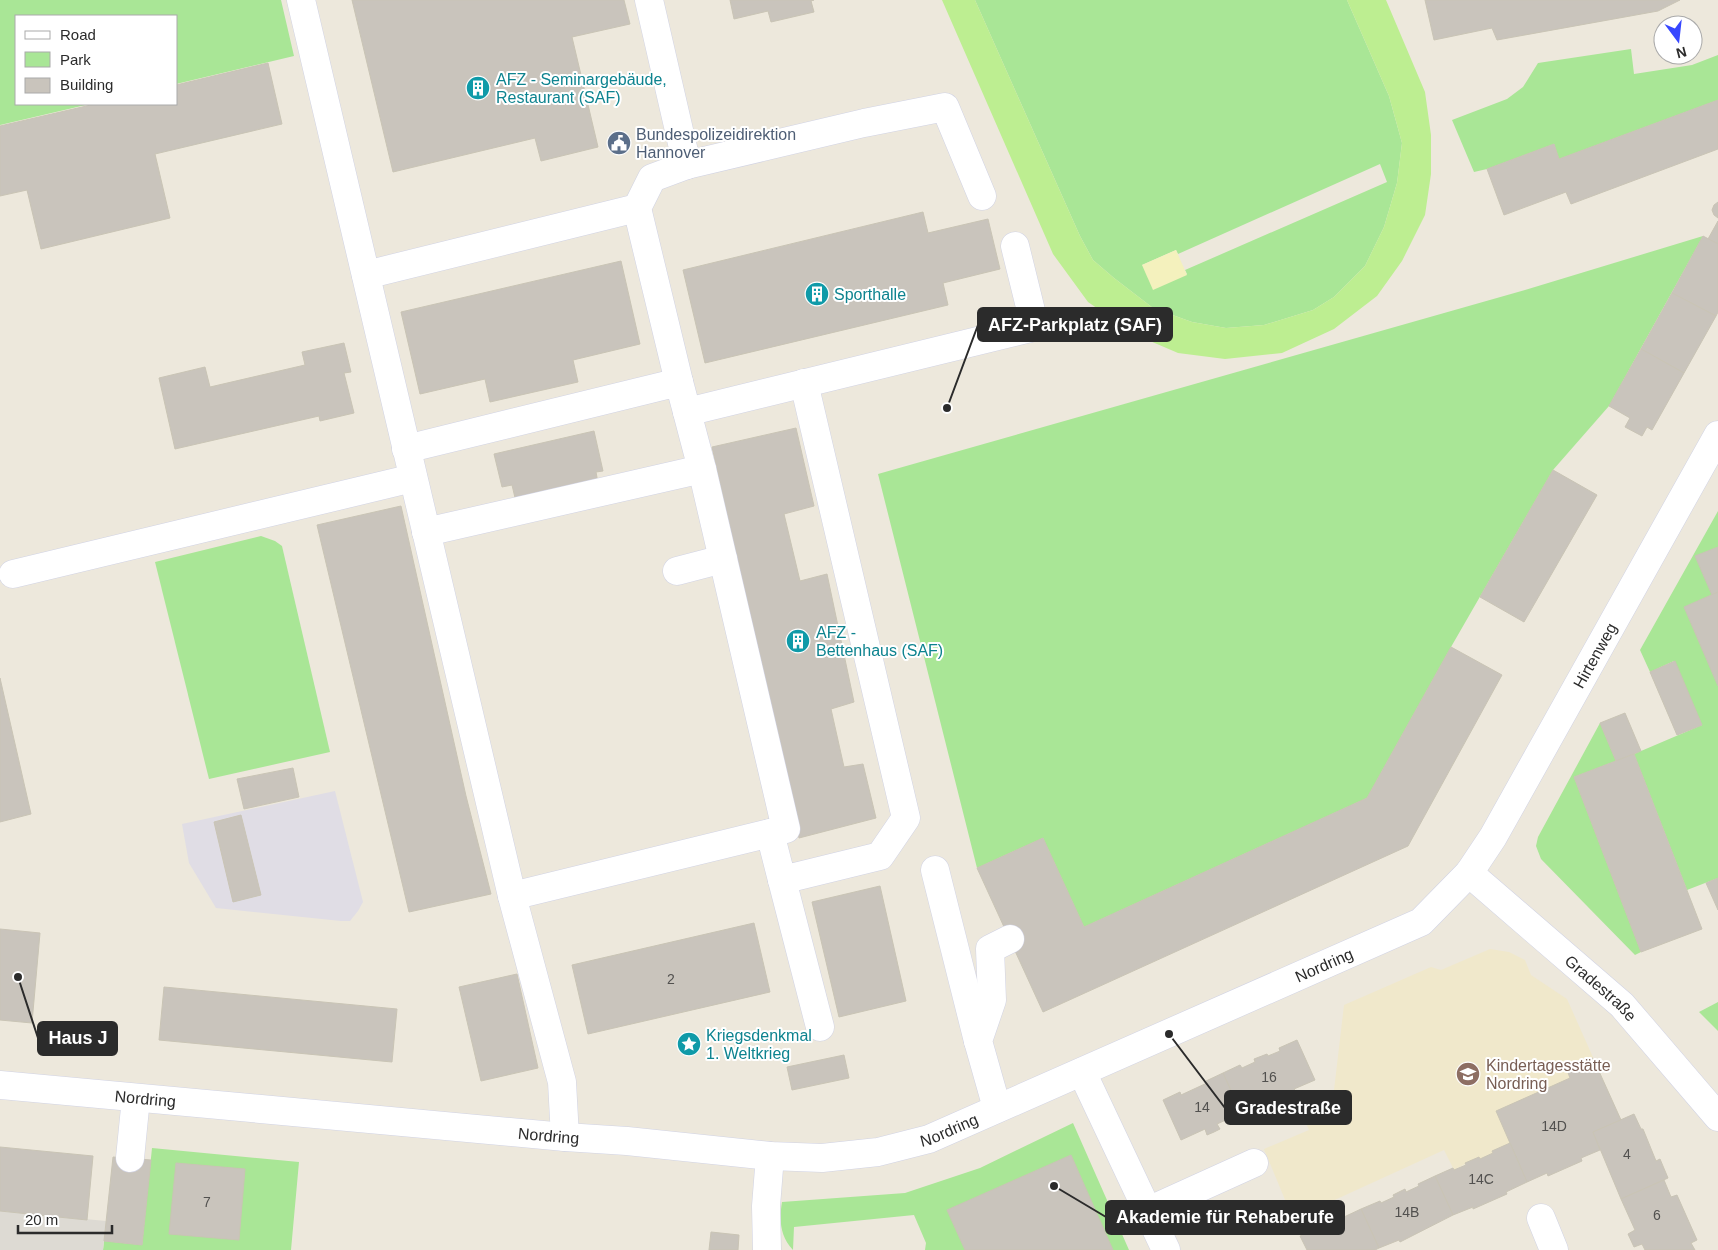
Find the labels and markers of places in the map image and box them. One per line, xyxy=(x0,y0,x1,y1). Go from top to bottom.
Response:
place label: AFZ - Seminargebäude, Restaurant (SAF) xyxy=(496,71,667,106)
building icon: AFZ - Seminargebäude, Restaurant (SAF) xyxy=(465,75,491,101)
place label: Bundespolizeidirektion Hannover xyxy=(636,126,796,161)
public building icon: Bundespolizeidirektion Hannover xyxy=(606,130,632,156)
building icon: Sporthalle xyxy=(804,281,830,307)
place label: Sporthalle xyxy=(834,286,906,303)
callout: AFZ-Parkplatz (SAF) xyxy=(978,308,1172,341)
place label: AFZ - Bettenhaus (SAF) xyxy=(816,624,943,659)
building icon: AFZ - Bettenhaus (SAF) xyxy=(785,628,811,654)
callout: Haus J xyxy=(38,1022,117,1055)
place label: Kriegsdenkmal 1. Weltkrieg xyxy=(706,1027,812,1062)
place icon: Kriegsdenkmal 1. Weltkrieg xyxy=(676,1031,702,1057)
place label: Kindertagesstätte Nordring xyxy=(1486,1057,1611,1092)
school or university icon: Kindertagesstätte Nordring xyxy=(1455,1061,1481,1087)
callout: Gradestraße xyxy=(1225,1091,1351,1124)
callout: Akademie für Rehaberufe xyxy=(1106,1201,1344,1234)

